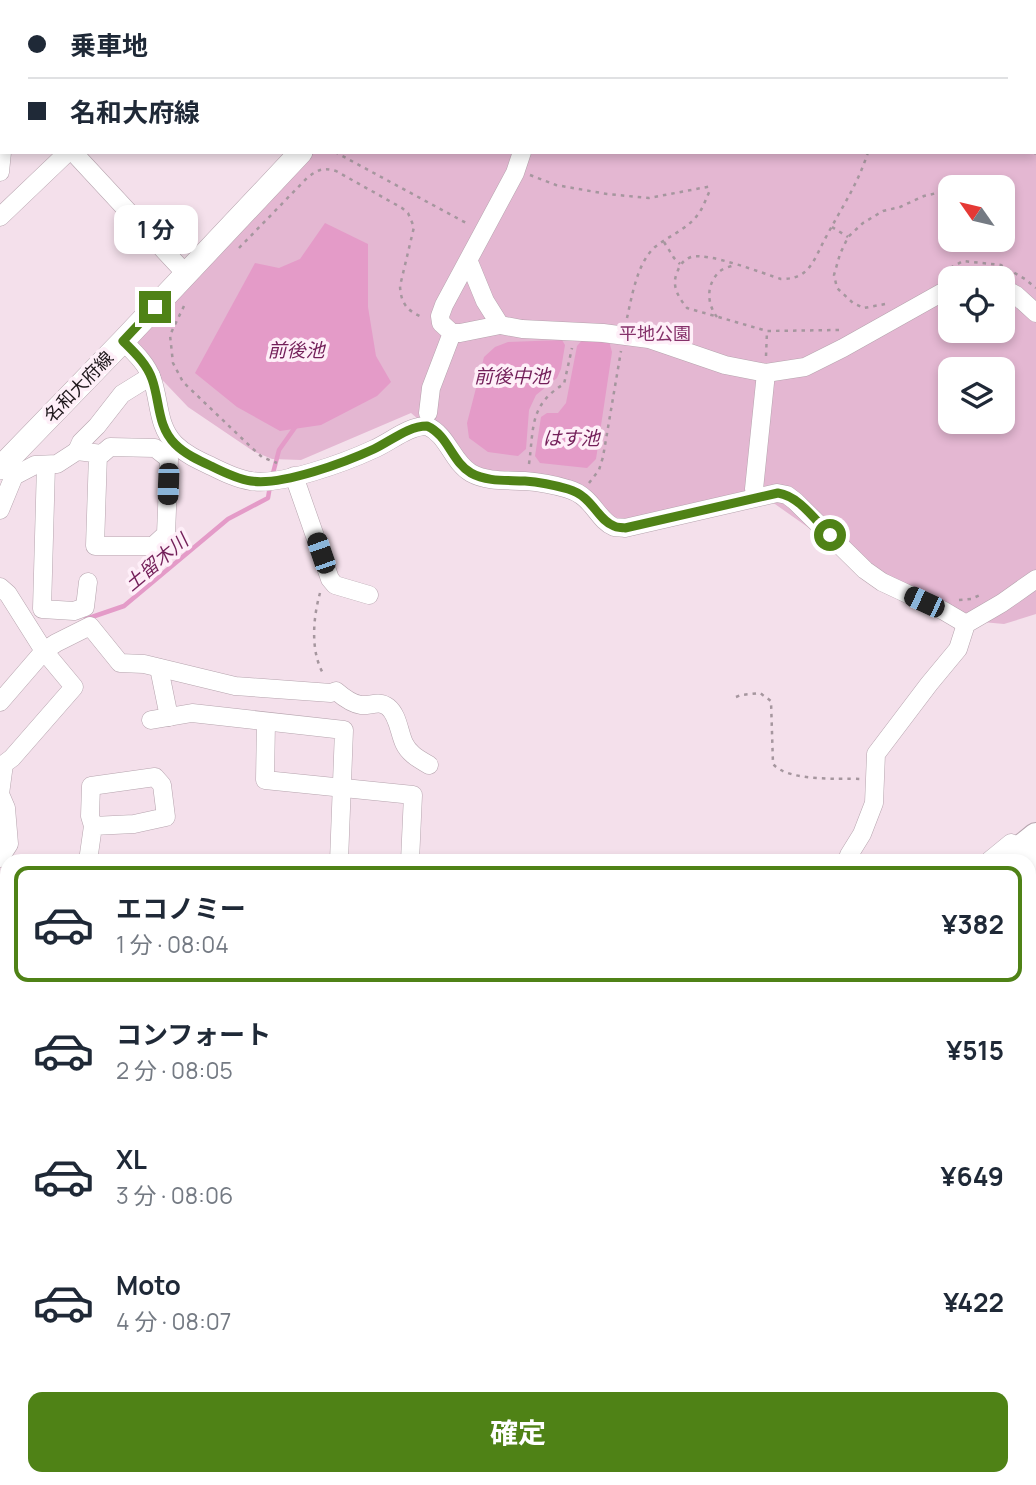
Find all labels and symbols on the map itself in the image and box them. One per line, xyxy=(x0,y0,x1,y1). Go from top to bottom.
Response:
north arrow xyxy=(938,175,1015,252)
callout: 1 分 xyxy=(113,205,197,254)
route end xyxy=(139,291,171,323)
park label: 平地公園 xyxy=(619,321,691,345)
water label: 前後池 xyxy=(267,337,326,363)
street label: 名和大府線 xyxy=(38,346,118,427)
water label: 前後中池 xyxy=(474,363,552,389)
water label: はす池 xyxy=(542,425,601,451)
car xyxy=(157,463,180,505)
route start xyxy=(814,519,846,551)
water label: 土留木川 xyxy=(119,526,195,596)
car xyxy=(305,530,338,576)
car xyxy=(901,584,948,620)

